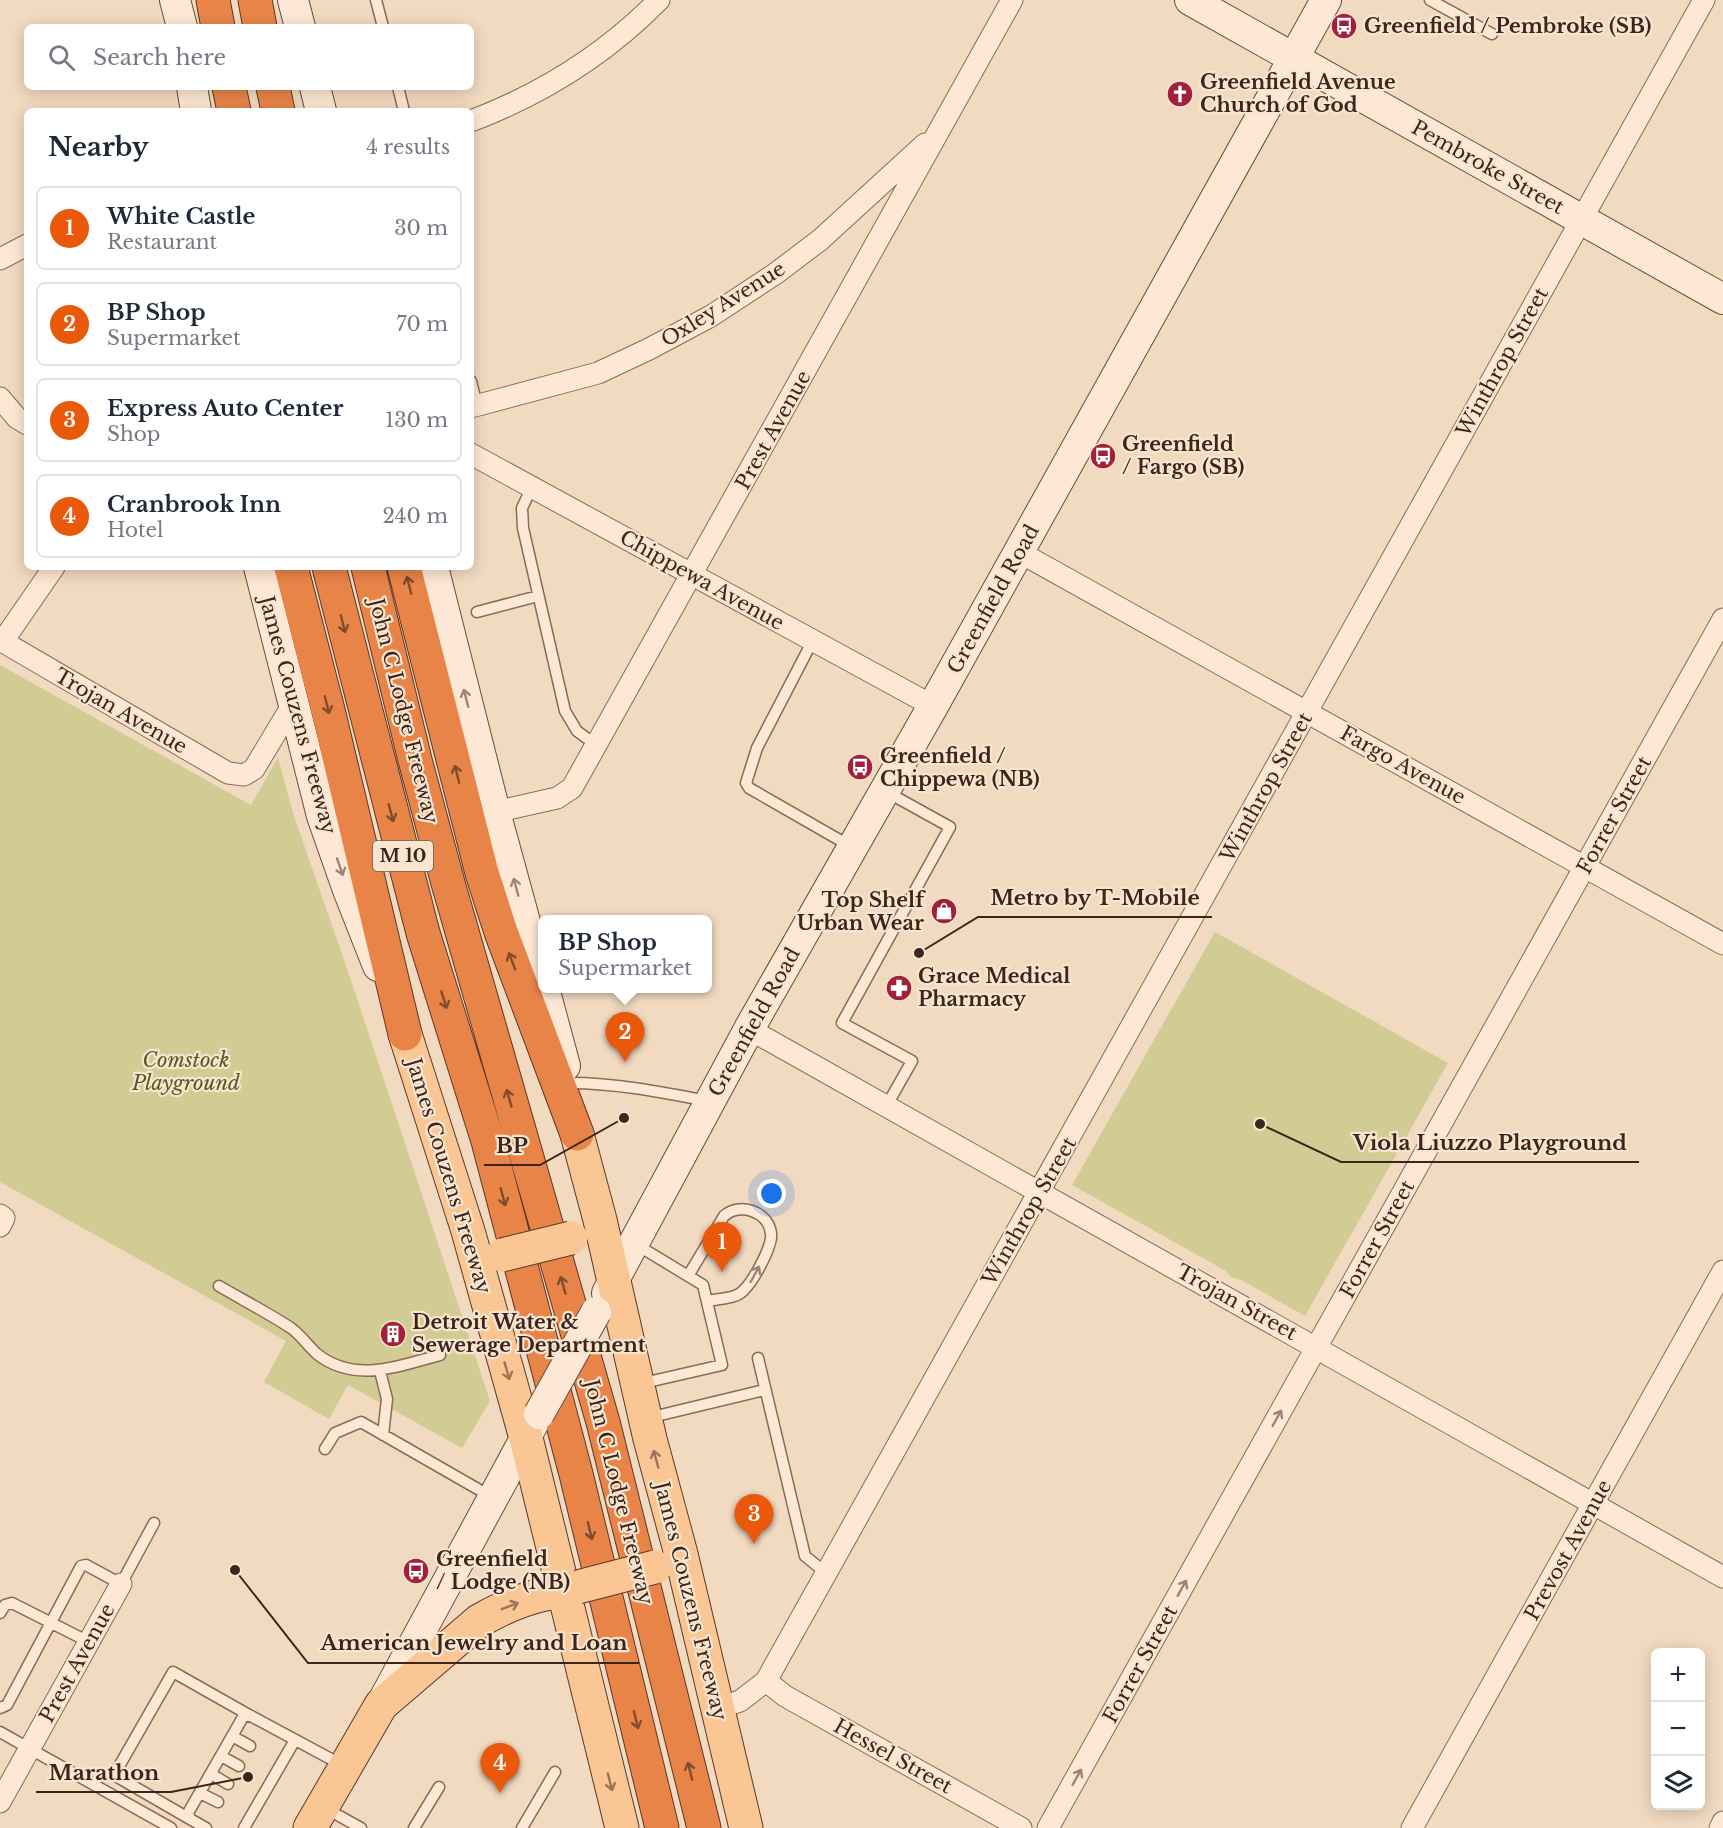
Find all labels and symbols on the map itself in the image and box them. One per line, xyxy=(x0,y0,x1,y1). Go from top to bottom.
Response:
bus stop icon: Greenfield / Pembroke (SB) xyxy=(1329,11,1359,41)
place label: Greenfield / Pembroke (SB) xyxy=(1364,14,1652,38)
place label: Greenfield Avenue Church of God xyxy=(1200,70,1396,117)
church icon: Greenfield Avenue Church of God xyxy=(1165,79,1195,109)
street label: Pembroke Street xyxy=(1408,115,1569,219)
street label: Oxley Avenue xyxy=(657,256,789,352)
street label: Winthrop Street xyxy=(1450,283,1553,442)
street label: Prest Avenue xyxy=(730,366,816,494)
place label: Greenfield / Fargo (SB) xyxy=(1122,432,1245,479)
bus stop icon: Greenfield / Fargo (SB) xyxy=(1088,441,1118,471)
street label: Greenfield Road xyxy=(942,520,1044,678)
street label: Chippewa Avenue xyxy=(616,525,788,635)
one-way arrow xyxy=(402,576,414,595)
street label: James Couzens Freeway xyxy=(254,591,341,837)
street label: John C Lodge Freeway xyxy=(364,593,444,826)
one-way arrow xyxy=(338,614,350,633)
street label: Trojan Avenue xyxy=(50,663,192,759)
one-way arrow xyxy=(460,689,472,708)
one-way arrow xyxy=(321,695,333,714)
street label: Winthrop Street xyxy=(1214,708,1317,867)
street label: Fargo Avenue xyxy=(1336,721,1470,809)
place label: Greenfield / Chippewa (NB) xyxy=(880,744,1040,791)
bus stop icon: Greenfield / Chippewa (NB) xyxy=(845,752,875,782)
street label: Forrer Street xyxy=(1572,752,1656,878)
one-way arrow xyxy=(450,765,462,784)
one-way arrow xyxy=(386,803,397,822)
road number: M 10 xyxy=(373,841,433,871)
one-way arrow xyxy=(335,857,346,876)
one-way arrow xyxy=(509,878,521,897)
callout: Metro by T-Mobile xyxy=(978,878,1212,917)
text: Metro by T-Mobile xyxy=(990,885,1200,911)
place label: Top Shelf Urban Wear xyxy=(797,888,926,935)
shop icon: Top Shelf Urban Wear xyxy=(929,896,959,926)
street label: Greenfield Road xyxy=(703,943,805,1101)
one-way arrow xyxy=(506,952,517,971)
place label: Grace Medical Pharmacy xyxy=(918,964,1070,1011)
pharmacy icon: Grace Medical Pharmacy xyxy=(884,973,914,1003)
one-way arrow xyxy=(439,990,450,1009)
pin: 2 xyxy=(606,1012,644,1062)
park label: Comstock Playground xyxy=(131,1048,240,1095)
street label: James Couzens Freeway xyxy=(401,1052,496,1297)
one-way arrow xyxy=(503,1089,515,1108)
callout: Viola Liuzzo Playground xyxy=(1341,1123,1639,1162)
callout: BP xyxy=(484,1126,540,1165)
text: Viola Liuzzo Playground xyxy=(1352,1130,1627,1156)
street label: Winthrop Street xyxy=(976,1132,1081,1290)
text: BP xyxy=(496,1133,528,1159)
street label: Forrer Street xyxy=(1335,1176,1419,1302)
your location xyxy=(757,1179,786,1208)
one-way arrow xyxy=(498,1188,509,1207)
pin: 1 xyxy=(702,1222,742,1272)
street label: Trojan Street xyxy=(1173,1259,1302,1345)
one-way arrow xyxy=(749,1266,761,1283)
one-way arrow xyxy=(557,1276,568,1295)
place label: Detroit Water & Sewerage Department xyxy=(412,1310,646,1357)
building icon: Detroit Water & Sewerage Department xyxy=(378,1319,408,1349)
one-way arrow xyxy=(502,1361,513,1380)
street label: John C Lodge Freeway xyxy=(579,1374,659,1607)
one-way arrow xyxy=(1271,1410,1283,1427)
one-way arrow xyxy=(650,1450,661,1469)
street label: James Couzens Freeway xyxy=(649,1476,732,1723)
street label: Prevost Avenue xyxy=(1519,1476,1617,1624)
pin: 3 xyxy=(734,1494,774,1544)
one-way arrow xyxy=(584,1521,596,1540)
place label: Greenfield / Lodge (NB) xyxy=(436,1547,570,1594)
bus stop icon: Greenfield / Lodge (NB) xyxy=(401,1556,431,1586)
one-way arrow xyxy=(1176,1580,1188,1597)
street label: Prest Avenue xyxy=(34,1599,120,1727)
one-way arrow xyxy=(500,1600,518,1611)
street label: Forrer Street xyxy=(1098,1601,1182,1727)
callout: American Jewelry and Loan xyxy=(308,1624,639,1663)
text: American Jewelry and Loan xyxy=(319,1630,628,1656)
one-way arrow xyxy=(631,1710,643,1729)
street label: Hessel Street xyxy=(830,1714,957,1799)
pin: 4 xyxy=(480,1744,520,1793)
callout: Marathon xyxy=(36,1753,171,1792)
text: Marathon xyxy=(49,1760,159,1786)
one-way arrow xyxy=(683,1762,695,1781)
one-way arrow xyxy=(1071,1769,1083,1786)
one-way arrow xyxy=(605,1773,617,1792)

